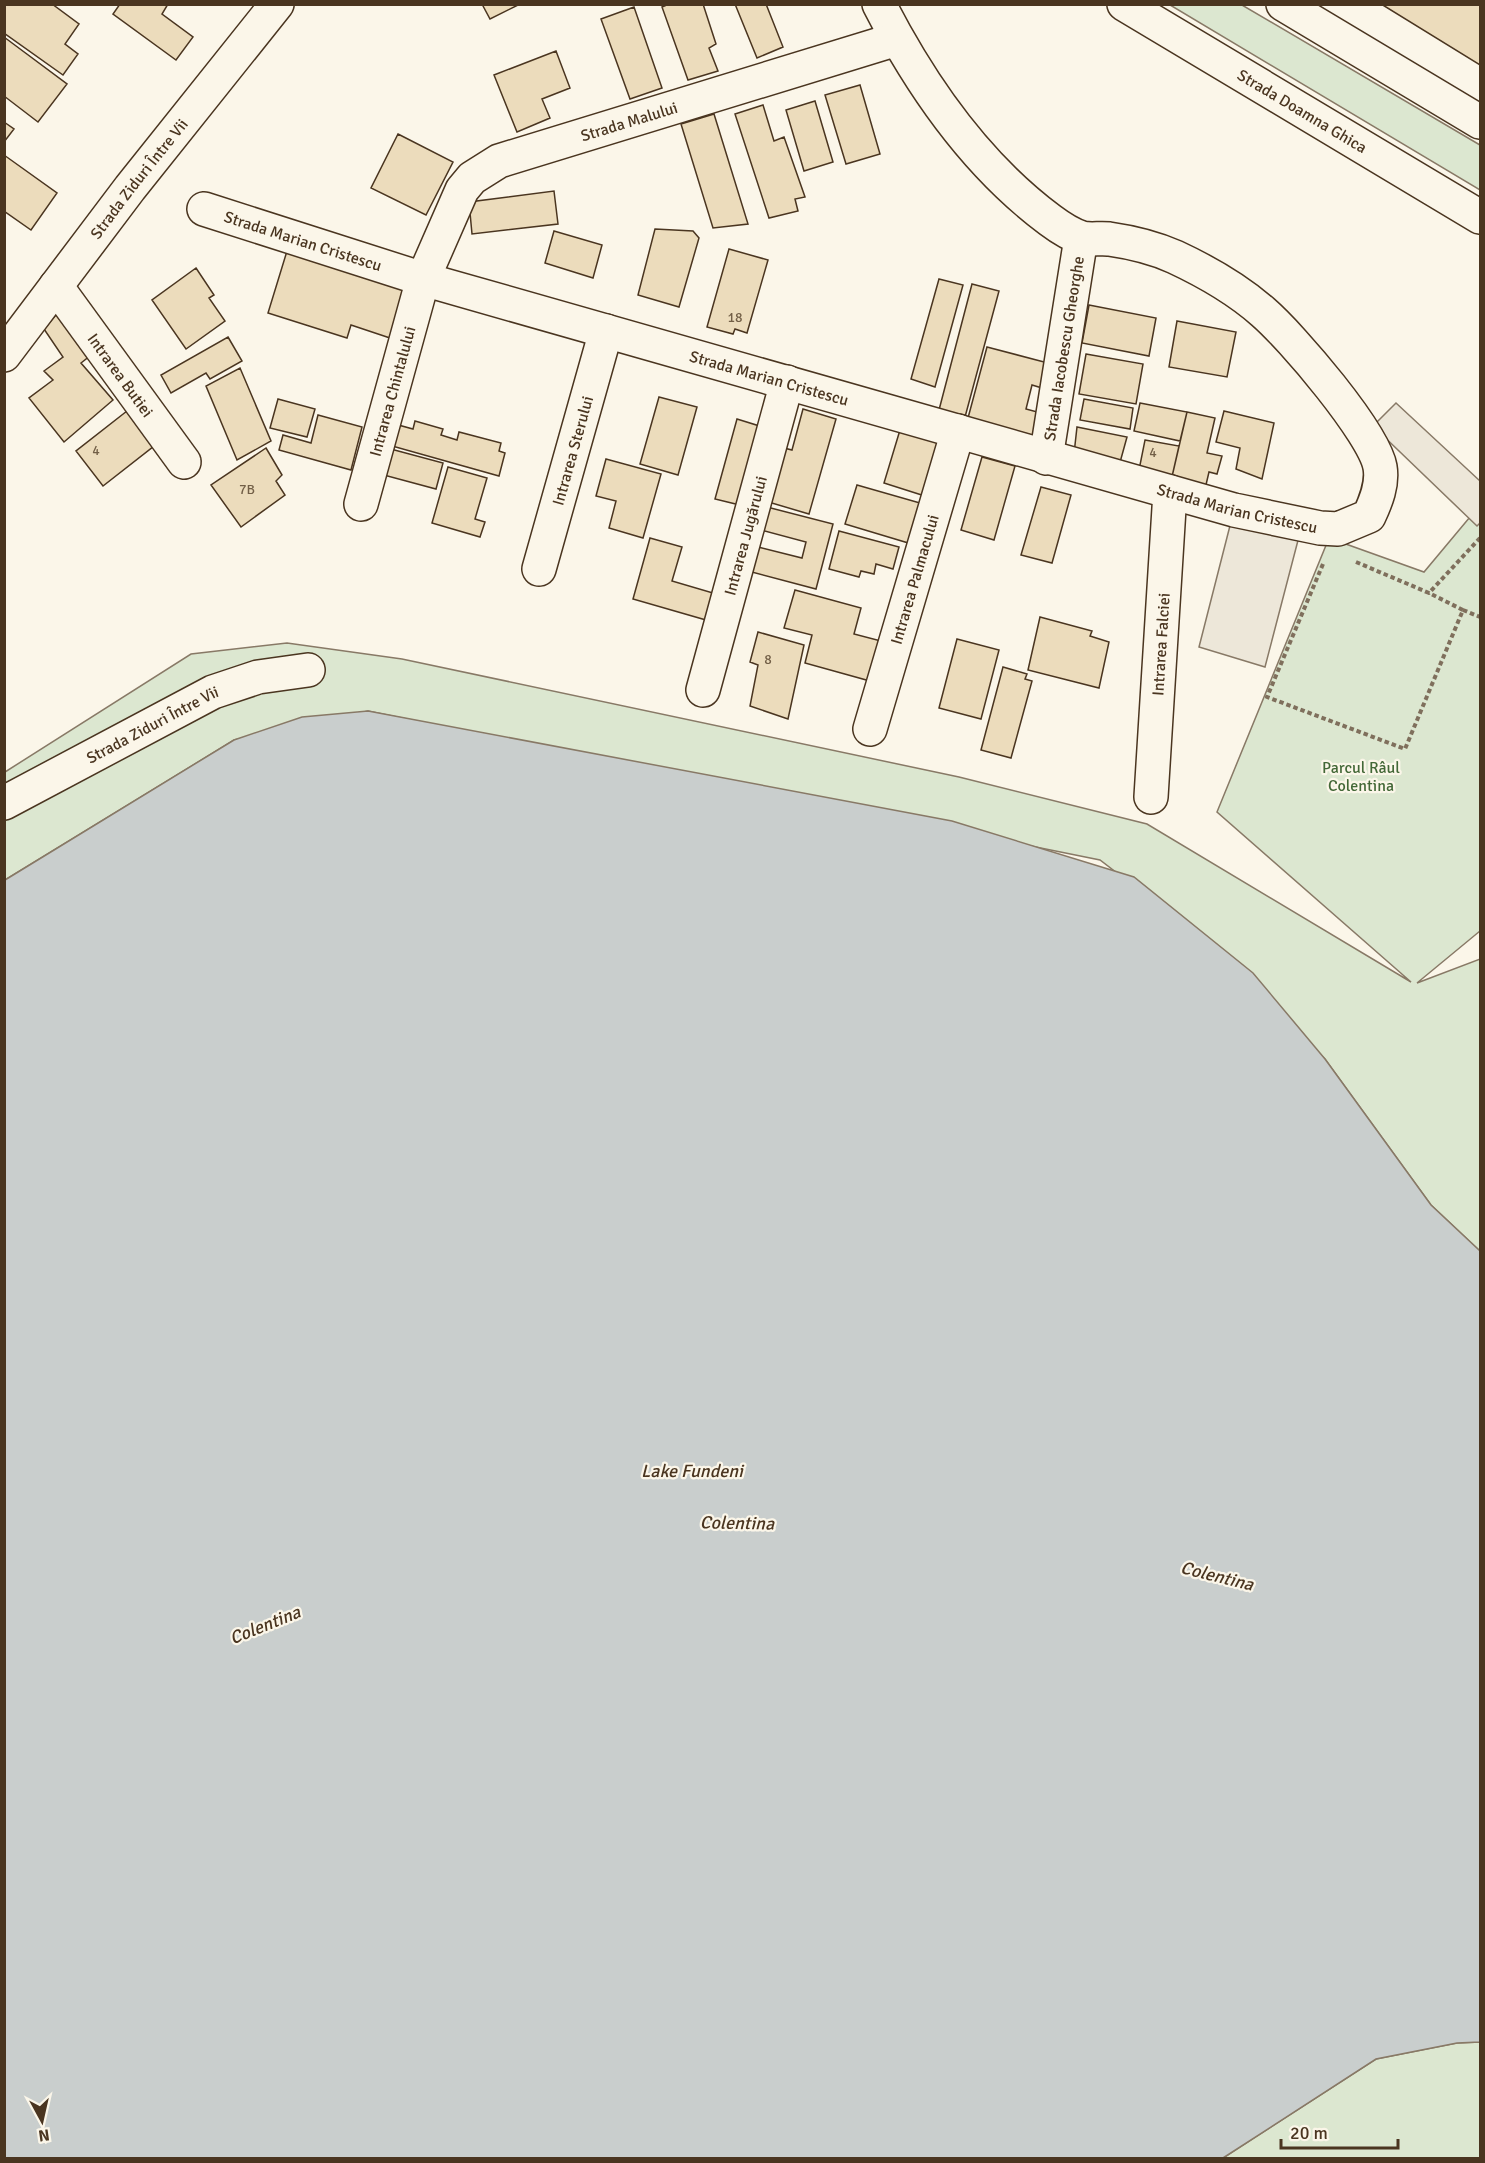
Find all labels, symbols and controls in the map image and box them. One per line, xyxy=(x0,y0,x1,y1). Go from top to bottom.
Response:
street label: Strada Doamna Ghica xyxy=(1234,65,1370,158)
street label: Strada Malului xyxy=(578,98,680,146)
street label: Strada Ziduri Între Vii xyxy=(86,115,193,243)
street label: Strada Marian Cristescu xyxy=(221,207,384,276)
street label: Strada Iacobescu Gheorghe xyxy=(1040,255,1089,442)
house number: 18 xyxy=(727,309,743,326)
street label: Intrarea Chintalului xyxy=(366,324,421,459)
street label: Intrarea Butiei xyxy=(83,330,157,422)
street label: Strada Marian Cristescu xyxy=(687,346,851,411)
street label: Intrarea Sterului xyxy=(548,394,598,508)
house number: 4 xyxy=(92,442,100,459)
house number: 4 xyxy=(1149,444,1157,461)
street label: Intrarea Jugărului xyxy=(720,474,772,598)
street label: Strada Marian Cristescu xyxy=(1155,480,1319,538)
house number: 7B xyxy=(239,481,255,498)
street label: Intrarea Palmacului xyxy=(887,512,944,647)
street label: Intrarea Falciei xyxy=(1148,592,1175,696)
house number: 8 xyxy=(764,651,772,668)
street label: Strada Ziduri Între Vii xyxy=(83,682,221,768)
park label: Parcul Râul Colentina xyxy=(1322,758,1400,796)
water label: Lake Fundeni xyxy=(641,1460,745,1482)
water label: Colentina xyxy=(700,1511,775,1535)
water label: Colentina xyxy=(1178,1556,1257,1596)
water label: Colentina xyxy=(226,1601,304,1649)
north arrow xyxy=(12,2091,72,2151)
scale bar xyxy=(1281,2112,1398,2150)
text: 20 m xyxy=(1290,2122,1328,2144)
text: N xyxy=(37,2124,51,2146)

